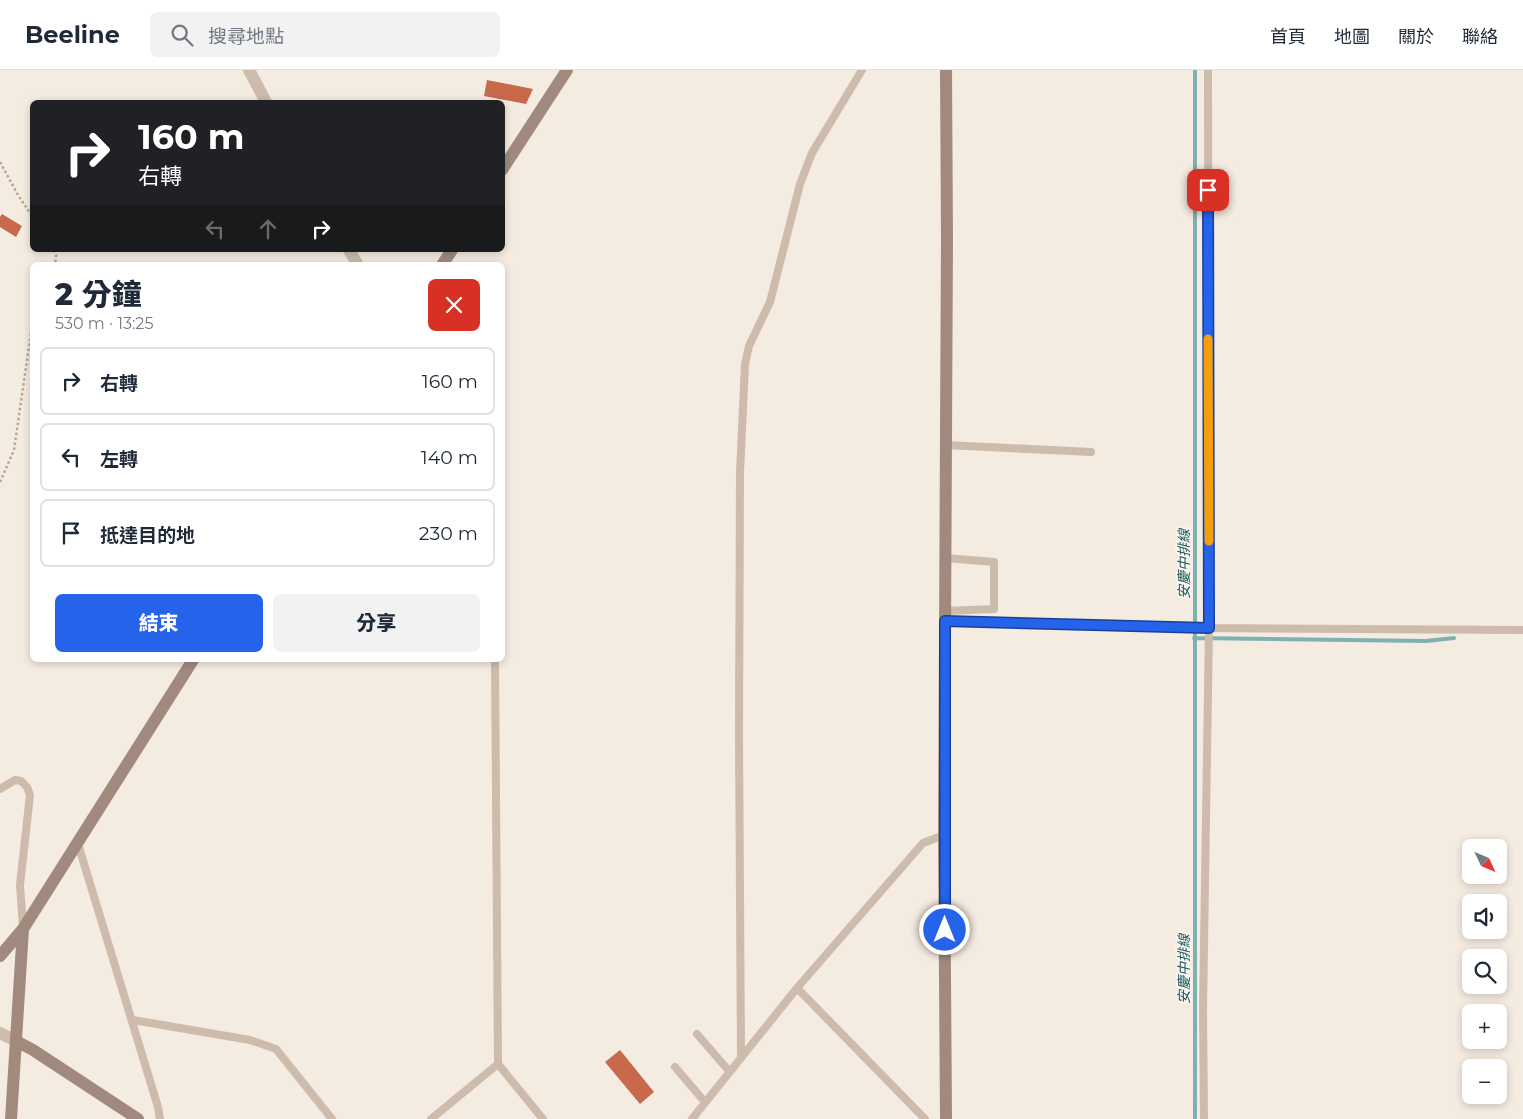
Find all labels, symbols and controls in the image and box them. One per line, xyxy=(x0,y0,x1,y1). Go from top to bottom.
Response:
search box xyxy=(150,12,500,57)
text: Beeline xyxy=(25,20,120,49)
icon: search xyxy=(168,21,196,49)
text: 搜尋地點 xyxy=(208,25,284,48)
text: 首頁 xyxy=(1270,26,1306,48)
text: 地圖 xyxy=(1334,26,1370,48)
text: 關於 xyxy=(1398,26,1434,48)
text: 聯絡 xyxy=(1462,26,1498,48)
text: 160 m xyxy=(138,115,244,158)
icon: right xyxy=(55,120,120,185)
text: 右轉 xyxy=(138,163,182,190)
pin xyxy=(1187,169,1229,211)
icon: arrive xyxy=(1194,176,1222,204)
icon: left xyxy=(201,215,229,243)
icon: ahead xyxy=(254,215,282,243)
icon: right xyxy=(307,215,335,243)
text: 2 分鐘 xyxy=(55,276,142,313)
button: close xyxy=(428,279,480,331)
text: 530 m · 13:25 xyxy=(55,314,154,333)
icon: right xyxy=(57,367,85,395)
text: 160 m xyxy=(422,370,478,393)
text: 右轉 xyxy=(100,372,138,395)
icon: left xyxy=(57,443,85,471)
text: 140 m xyxy=(421,446,478,469)
text: 左轉 xyxy=(100,448,138,471)
icon: arrive xyxy=(57,519,85,547)
text: 230 m xyxy=(419,522,478,545)
text: 抵達目的地 xyxy=(100,524,195,547)
water label: 安慶中排線 xyxy=(1175,527,1193,599)
button: 結束 xyxy=(55,594,263,652)
button: 分享 xyxy=(273,594,480,652)
north arrow xyxy=(1462,839,1508,884)
map controls xyxy=(1462,839,1507,1104)
button: sound xyxy=(1462,894,1507,939)
position arrow xyxy=(918,903,970,955)
water label: 安慶中排線 xyxy=(1175,932,1193,1004)
button: search xyxy=(1462,949,1507,994)
button: + xyxy=(1462,1004,1507,1049)
button: − xyxy=(1462,1059,1507,1104)

